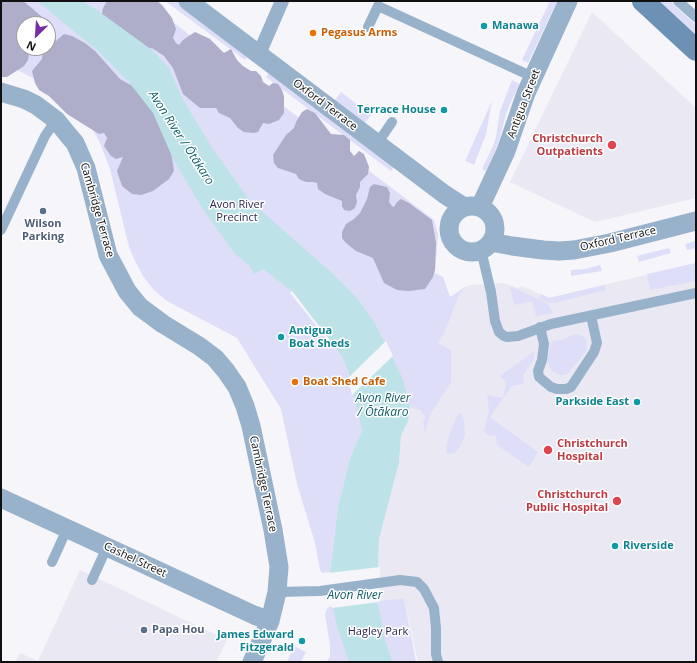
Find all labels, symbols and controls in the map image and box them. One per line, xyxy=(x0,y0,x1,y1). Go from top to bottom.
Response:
north arrow xyxy=(16,16,56,56)
place label: Manawa xyxy=(492,19,539,33)
marker: Manawa xyxy=(479,21,489,31)
place label: Pegasus Arms xyxy=(321,26,397,40)
marker: Pegasus Arms xyxy=(308,28,318,38)
text: N xyxy=(24,38,38,55)
street label: Antigua Street xyxy=(505,68,543,140)
street label: Oxford Terrace xyxy=(290,76,360,134)
water label: Avon River / Ōtākaro xyxy=(145,88,217,188)
place label: Terrace House xyxy=(357,103,436,117)
marker: Terrace House xyxy=(439,105,449,115)
place label: Christchurch Outpatients xyxy=(532,132,603,158)
marker: Christchurch Outpatients xyxy=(606,139,618,151)
street label: Cambridge Terrace xyxy=(77,161,117,259)
park label: Avon River Precinct xyxy=(210,198,264,224)
marker: Wilson Parking xyxy=(38,206,48,216)
place label: Wilson Parking xyxy=(22,217,64,243)
street label: Oxford Terrace xyxy=(579,224,657,254)
place label: Antigua Boat Sheds xyxy=(289,324,350,350)
marker: Antigua Boat Sheds xyxy=(276,332,286,342)
place label: Boat Shed Cafe xyxy=(303,375,385,389)
marker: Boat Shed Cafe xyxy=(290,377,300,387)
water label: Avon River / Ōtākaro xyxy=(355,392,411,420)
place label: Parkside East xyxy=(555,395,629,409)
marker: Parkside East xyxy=(632,397,642,407)
street label: Cambridge Terrace xyxy=(246,435,280,533)
place label: Christchurch Hospital xyxy=(557,437,628,463)
marker: Christchurch Hospital xyxy=(542,444,554,456)
place label: Christchurch Public Hospital xyxy=(526,488,608,514)
marker: Christchurch Public Hospital xyxy=(611,495,623,507)
place label: Riverside xyxy=(623,539,674,553)
street label: Cashel Street xyxy=(102,540,168,580)
marker: Riverside xyxy=(610,541,620,551)
water label: Avon River xyxy=(327,589,383,603)
place label: Papa Hou xyxy=(152,623,204,637)
marker: Papa Hou xyxy=(139,625,149,635)
park label: Hagley Park xyxy=(348,625,408,639)
place label: James Edward Fitzgerald xyxy=(217,628,294,654)
marker: James Edward Fitzgerald xyxy=(297,636,307,646)

